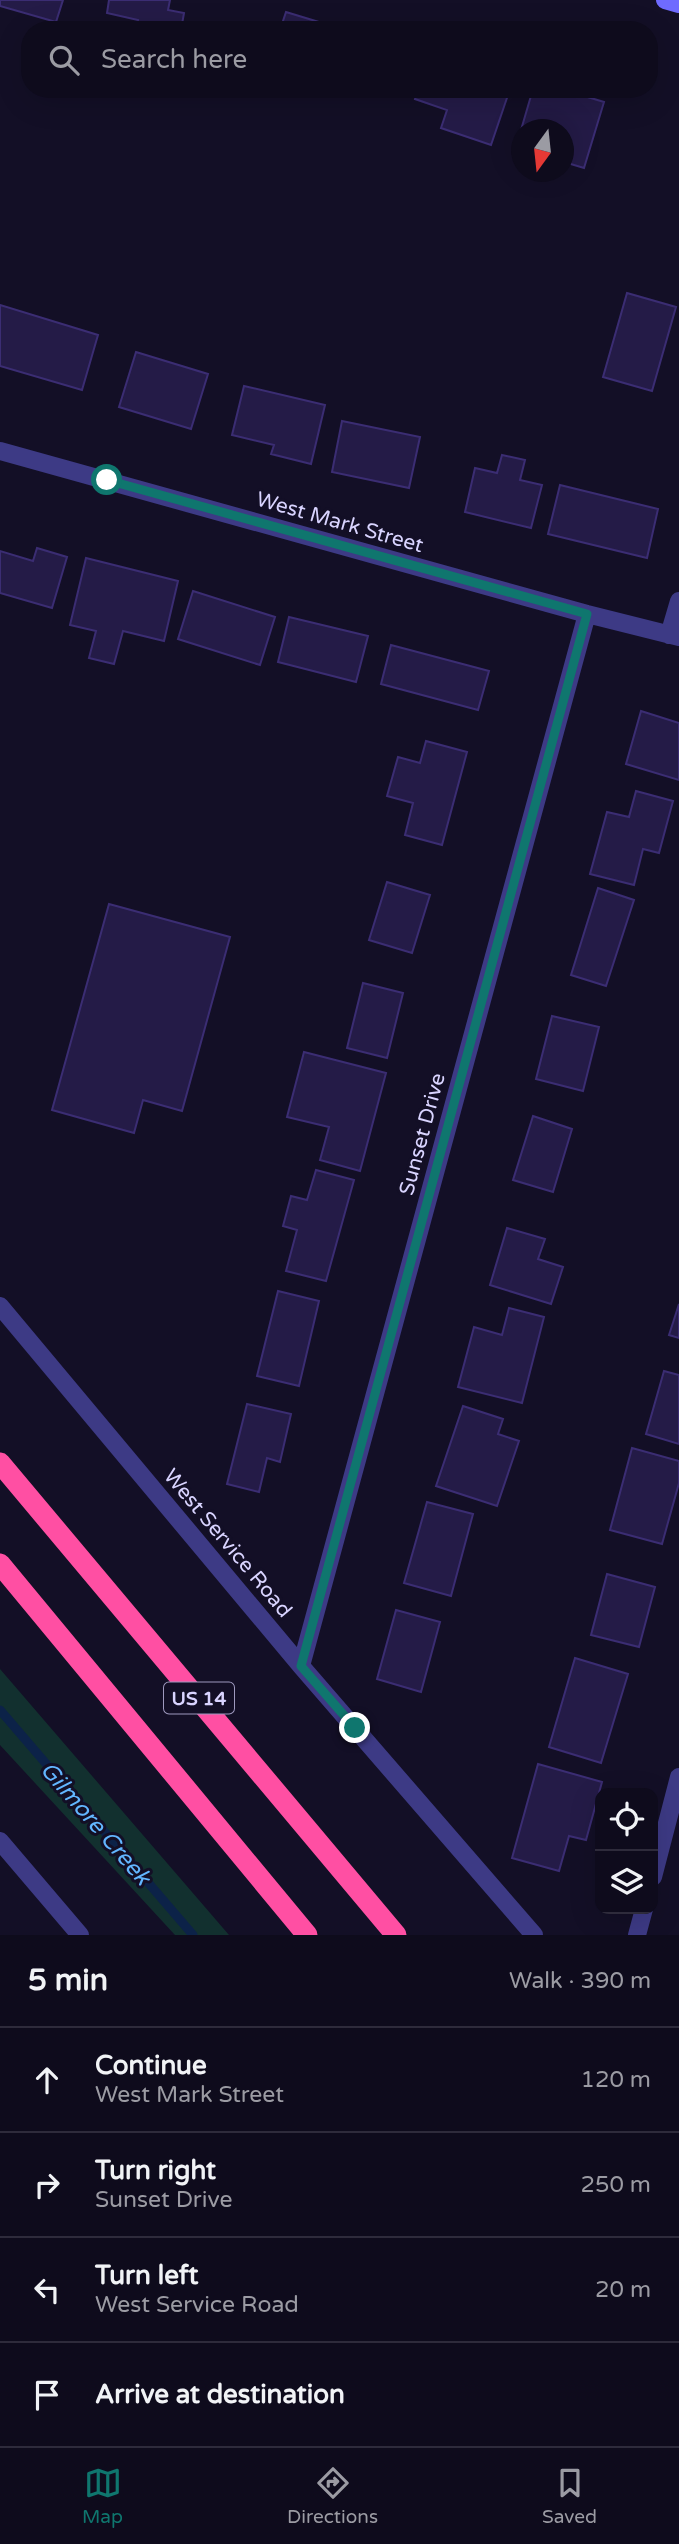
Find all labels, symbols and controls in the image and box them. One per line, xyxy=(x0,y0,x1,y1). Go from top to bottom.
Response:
search box xyxy=(21,21,658,98)
icon: search xyxy=(45,41,83,79)
text: Search here xyxy=(101,44,247,75)
north arrow xyxy=(511,119,574,182)
route start xyxy=(91,464,122,495)
street label: West Mark Street xyxy=(253,487,426,558)
street label: Sunset Drive xyxy=(394,1070,451,1198)
street label: West Service Road xyxy=(158,1464,297,1623)
road number: US 14 xyxy=(164,1682,234,1714)
route end xyxy=(339,1712,370,1743)
water label: Gilmore Creek xyxy=(34,1756,157,1892)
map controls xyxy=(595,1788,658,1914)
button: locate xyxy=(595,1788,658,1851)
button: layers xyxy=(595,1851,658,1914)
text: 5 min xyxy=(28,1962,108,1999)
text: Walk · 390 m xyxy=(509,1967,651,1995)
text: Continue xyxy=(95,2050,207,2081)
icon: ahead xyxy=(28,2061,66,2099)
text: 120 m xyxy=(581,2066,651,2094)
text: West Mark Street xyxy=(95,2081,284,2109)
text: Turn right xyxy=(95,2155,216,2186)
icon: right xyxy=(28,2166,66,2204)
text: 250 m xyxy=(581,2171,651,2199)
text: Sunset Drive xyxy=(95,2186,232,2214)
text: Turn left xyxy=(95,2260,198,2291)
icon: left xyxy=(28,2271,66,2309)
text: 20 m xyxy=(595,2276,651,2304)
text: West Service Road xyxy=(95,2291,299,2319)
icon: arrive xyxy=(28,2376,66,2414)
text: Arrive at destination xyxy=(95,2379,345,2410)
tab: Map xyxy=(82,2464,123,2528)
tab: Directions xyxy=(287,2464,378,2528)
tab: Saved xyxy=(542,2464,597,2528)

